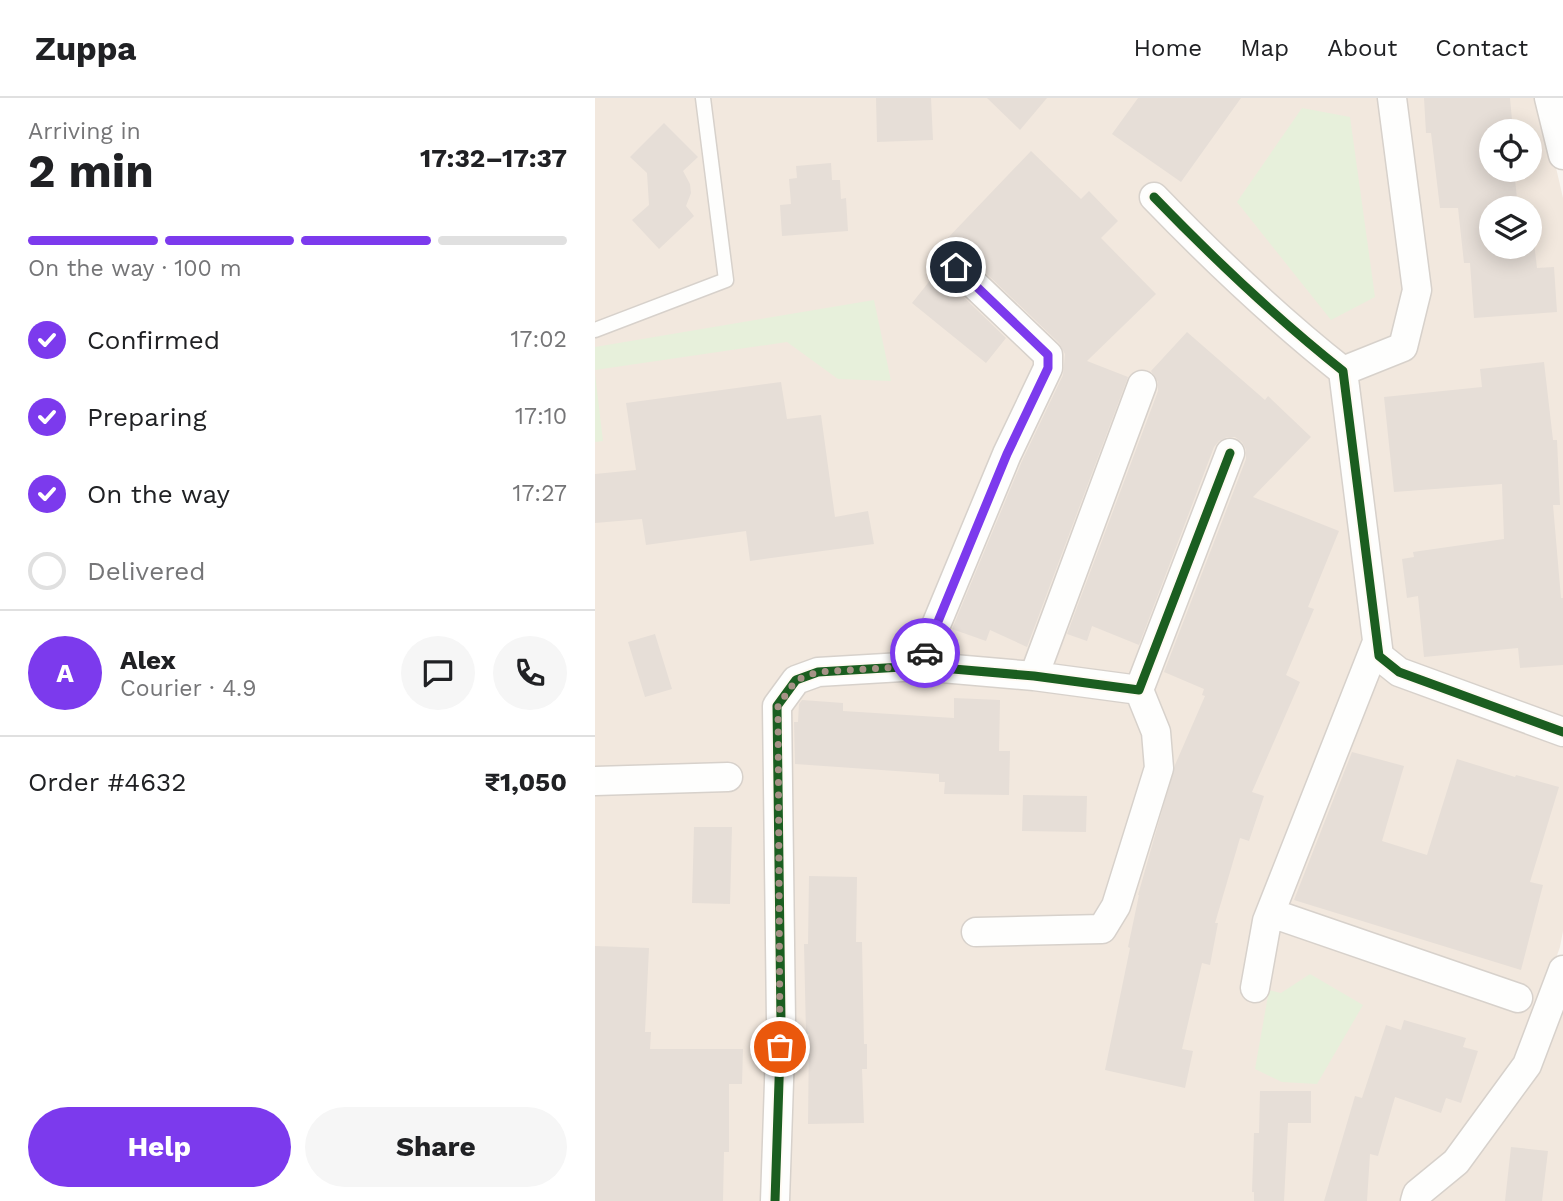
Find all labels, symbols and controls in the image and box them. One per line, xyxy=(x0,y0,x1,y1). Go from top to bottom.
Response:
text: Zuppa xyxy=(35,29,136,68)
text: Home xyxy=(1134,34,1202,62)
text: Map xyxy=(1240,34,1289,62)
text: About xyxy=(1327,34,1397,62)
text: Contact xyxy=(1435,34,1528,62)
text: Arriving in xyxy=(28,118,141,145)
map controls xyxy=(1479,119,1542,259)
button: locate xyxy=(1479,119,1542,182)
text: 17:32–17:37 xyxy=(420,143,567,173)
text: 2 min xyxy=(28,144,154,198)
button: layers xyxy=(1479,196,1542,259)
pin xyxy=(926,237,986,297)
icon: home xyxy=(937,248,975,286)
text: On the way · 100 m xyxy=(28,255,242,282)
icon: check xyxy=(28,321,66,359)
text: Confirmed xyxy=(87,325,220,355)
text: 17:02 xyxy=(511,326,567,353)
icon: check xyxy=(28,398,66,436)
text: Preparing xyxy=(87,402,207,432)
text: 17:10 xyxy=(515,403,567,430)
icon: check xyxy=(28,475,66,513)
text: On the way xyxy=(87,479,230,509)
text: 17:27 xyxy=(512,480,567,507)
text: Delivered xyxy=(87,556,206,586)
courier xyxy=(890,618,960,688)
icon: car xyxy=(906,634,944,672)
button: chat xyxy=(401,636,475,710)
button: phone xyxy=(493,636,567,710)
text: Alex xyxy=(120,645,176,675)
text: A xyxy=(56,658,74,688)
text: Courier · 4.9 xyxy=(120,675,256,702)
text: Order #4632 xyxy=(28,767,186,797)
text: ₹1,050 xyxy=(484,767,567,797)
pin xyxy=(750,1017,810,1077)
icon: bag xyxy=(761,1028,799,1066)
button: Help xyxy=(28,1107,291,1187)
button: Share xyxy=(305,1107,567,1187)

